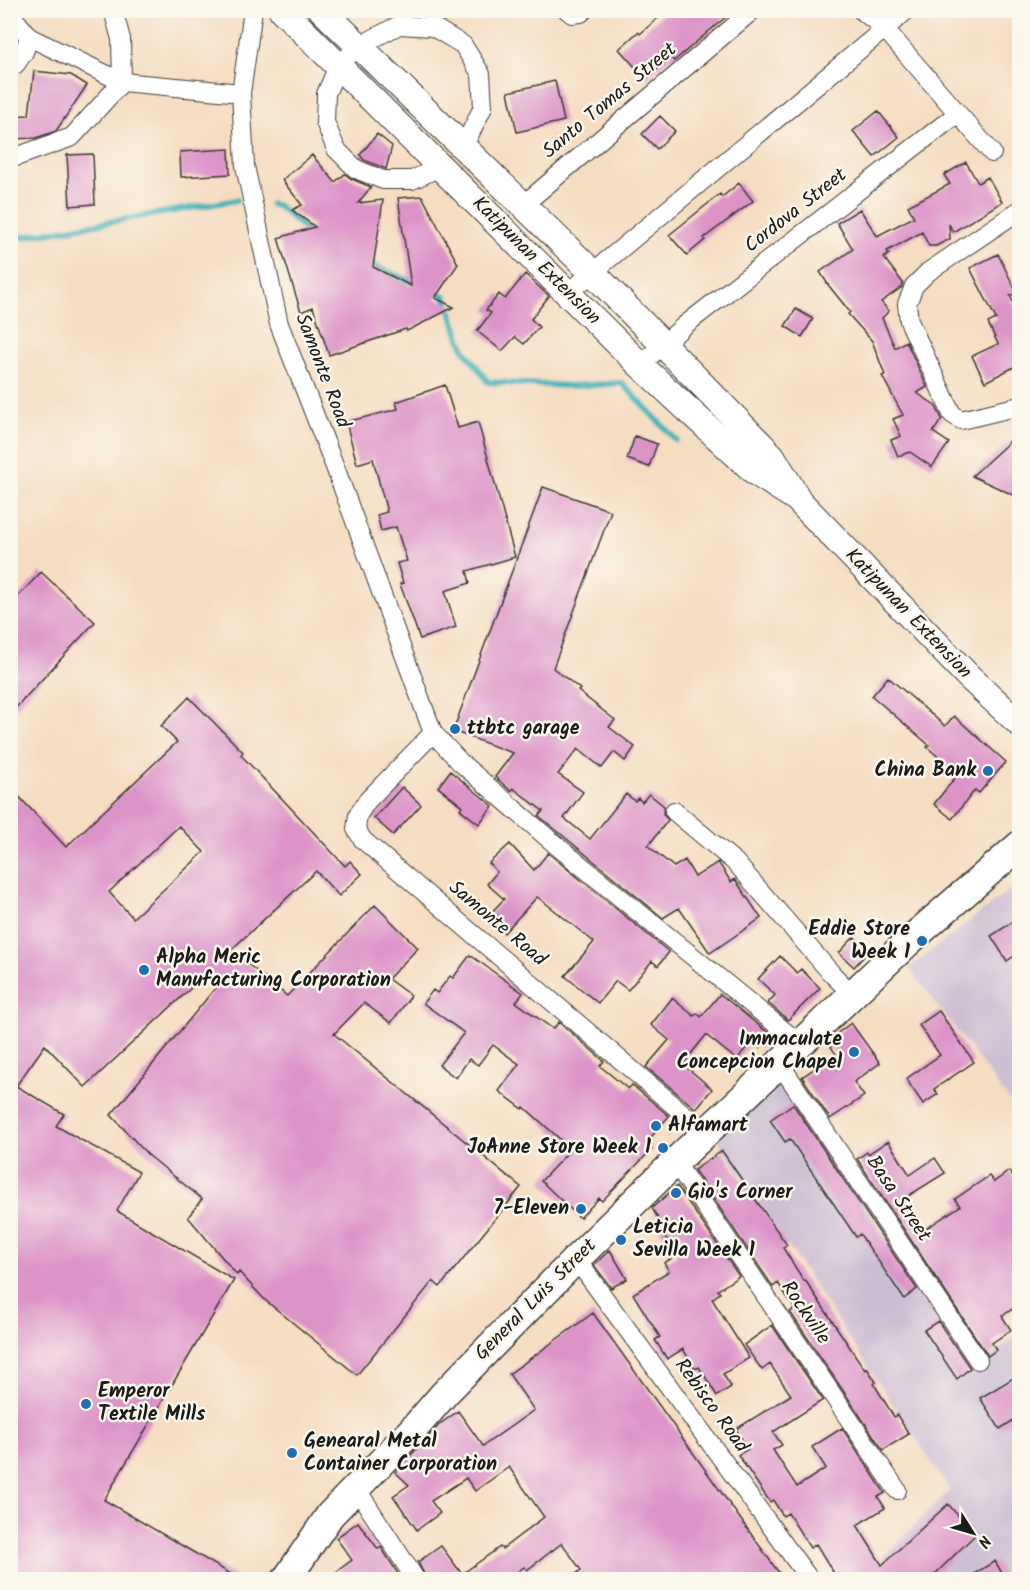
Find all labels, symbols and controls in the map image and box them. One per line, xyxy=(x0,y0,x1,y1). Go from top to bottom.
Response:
street label: Santo Tomas Street xyxy=(535,35,685,167)
street label: Cordova Street xyxy=(738,160,855,262)
street label: Katipunan Extension xyxy=(464,189,608,333)
street label: Samonte Road xyxy=(285,309,359,434)
street label: Katipunan Extension xyxy=(837,541,979,687)
place label: ttbtc garage xyxy=(467,713,580,745)
marker: ttbtc garage xyxy=(448,722,462,736)
place label: China Bank xyxy=(875,755,977,787)
marker: China Bank xyxy=(981,764,995,778)
street label: Samonte Road xyxy=(441,873,554,976)
place label: Eddie Store Week 1 xyxy=(809,914,910,969)
marker: Eddie Store Week 1 xyxy=(915,934,929,948)
place label: Alpha Meric Manufacturing Corporation xyxy=(156,942,391,997)
marker: Alpha Meric Manufacturing Corporation xyxy=(137,963,151,977)
place label: Immaculate Concepcion Chapel xyxy=(677,1024,843,1079)
marker: Immaculate Concepcion Chapel xyxy=(847,1045,861,1059)
place label: Alfamart xyxy=(668,1110,749,1142)
marker: Alfamart xyxy=(649,1119,663,1133)
place label: JoAnne Store Week 1 xyxy=(467,1132,651,1164)
marker: JoAnne Store Week 1 xyxy=(656,1141,670,1155)
street label: Basa Street xyxy=(857,1149,939,1249)
place label: Gio's Corner xyxy=(688,1177,793,1209)
marker: Gio's Corner xyxy=(669,1186,683,1200)
place label: 7-Eleven xyxy=(494,1193,569,1225)
marker: 7-Eleven xyxy=(574,1202,588,1216)
place label: Leticia Sevilla Week 1 xyxy=(633,1212,755,1267)
street label: General Luis Street xyxy=(467,1231,605,1369)
marker: Leticia Sevilla Week 1 xyxy=(614,1233,628,1247)
street label: Rockville xyxy=(772,1275,838,1351)
street label: Rebisco Road xyxy=(666,1352,757,1461)
place label: Emperor Textile Mills xyxy=(98,1376,206,1431)
marker: Emperor Textile Mills xyxy=(79,1397,93,1411)
place label: Genearal Metal Container Corporation xyxy=(304,1426,497,1481)
marker: Genearal Metal Container Corporation xyxy=(285,1446,299,1460)
north arrow xyxy=(943,1503,1003,1563)
text: N xyxy=(971,1530,997,1553)

